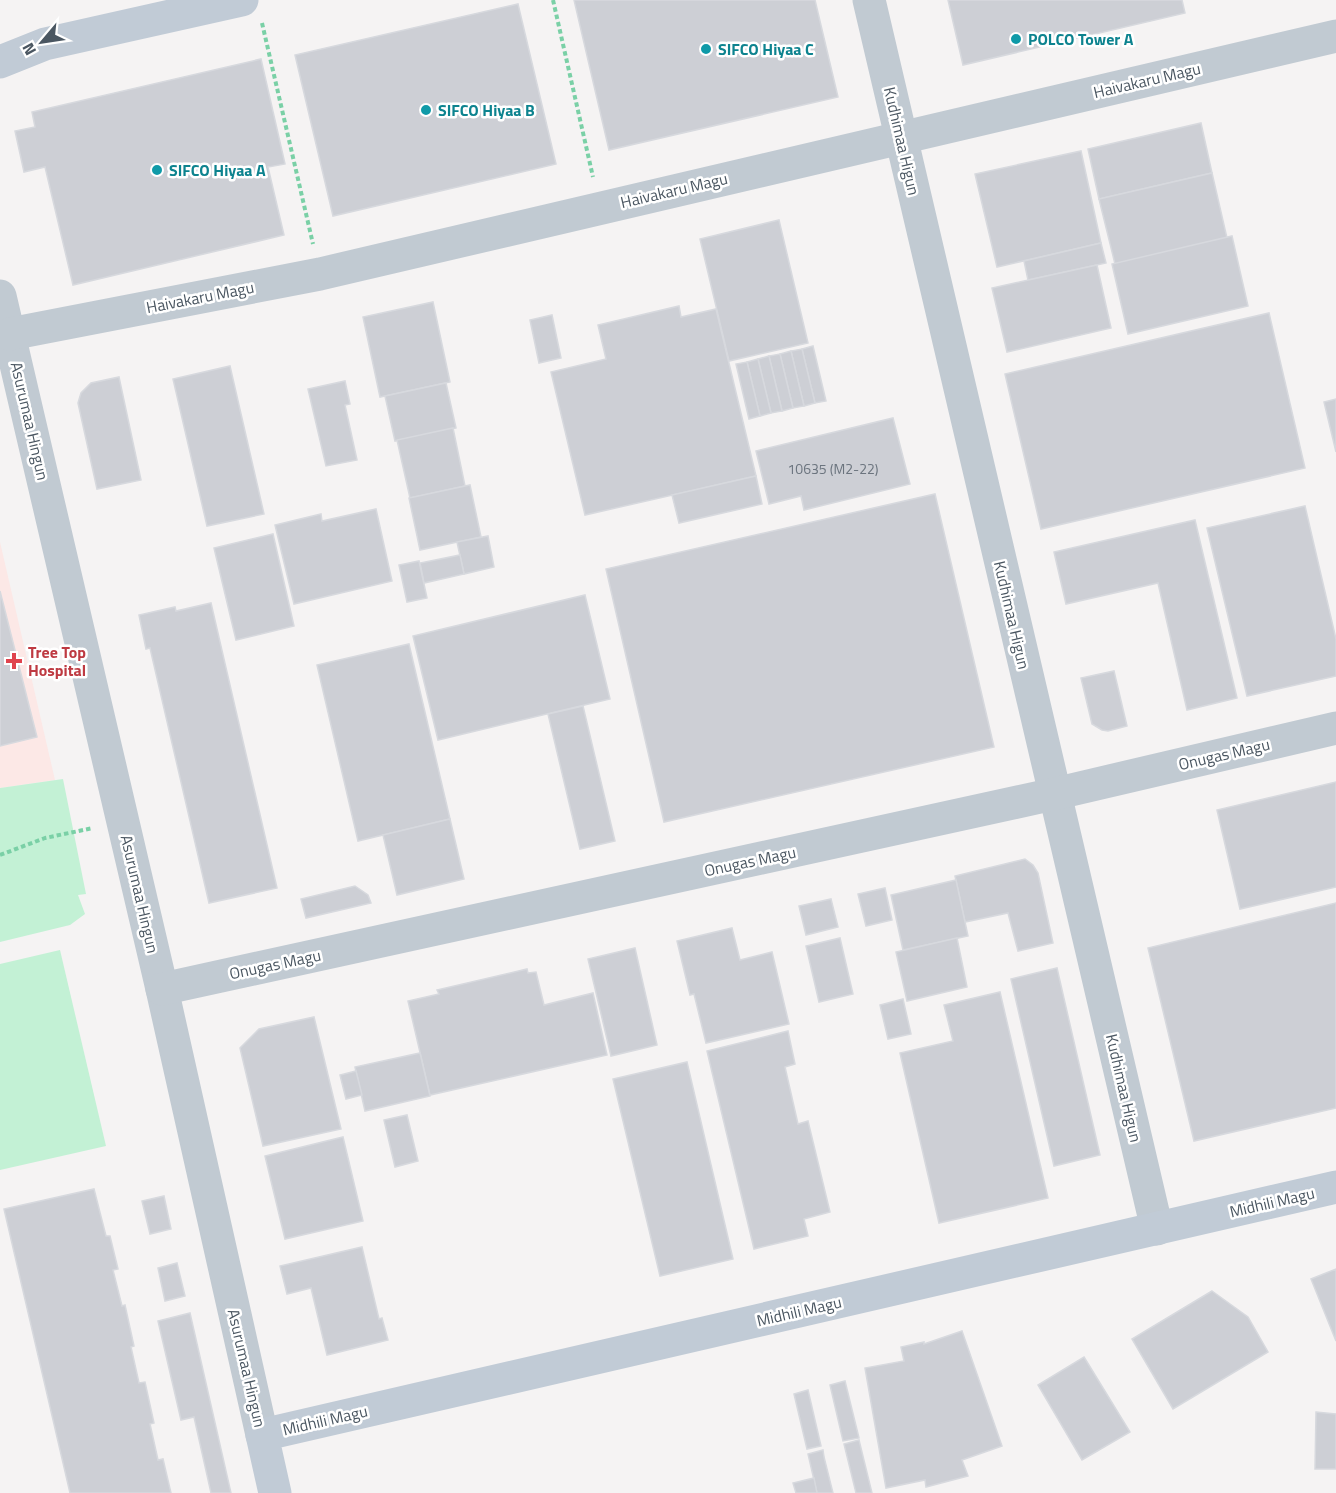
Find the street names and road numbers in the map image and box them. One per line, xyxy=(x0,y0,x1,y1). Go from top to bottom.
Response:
street label: Haivakaru Magu xyxy=(1091,56,1203,104)
street label: Kudhimaa Higun xyxy=(878,84,926,198)
street label: Haivakaru Magu xyxy=(618,166,730,214)
street label: Haivakaru Magu xyxy=(144,275,256,319)
street label: Asurumaa Hingun xyxy=(5,360,55,482)
street label: Kudhimaa Higun xyxy=(988,558,1036,672)
street label: Onugas Magu xyxy=(1176,732,1272,776)
street label: Asurumaa Hingun xyxy=(115,833,165,955)
street label: Onugas Magu xyxy=(702,840,798,882)
street label: Onugas Magu xyxy=(227,943,323,985)
street label: Kudhimaa Higun xyxy=(1100,1031,1148,1145)
street label: Midhili Magu xyxy=(1227,1181,1317,1223)
street label: Midhili Magu xyxy=(754,1290,844,1332)
street label: Asurumaa Hingun xyxy=(222,1307,272,1429)
street label: Midhili Magu xyxy=(280,1399,370,1441)

